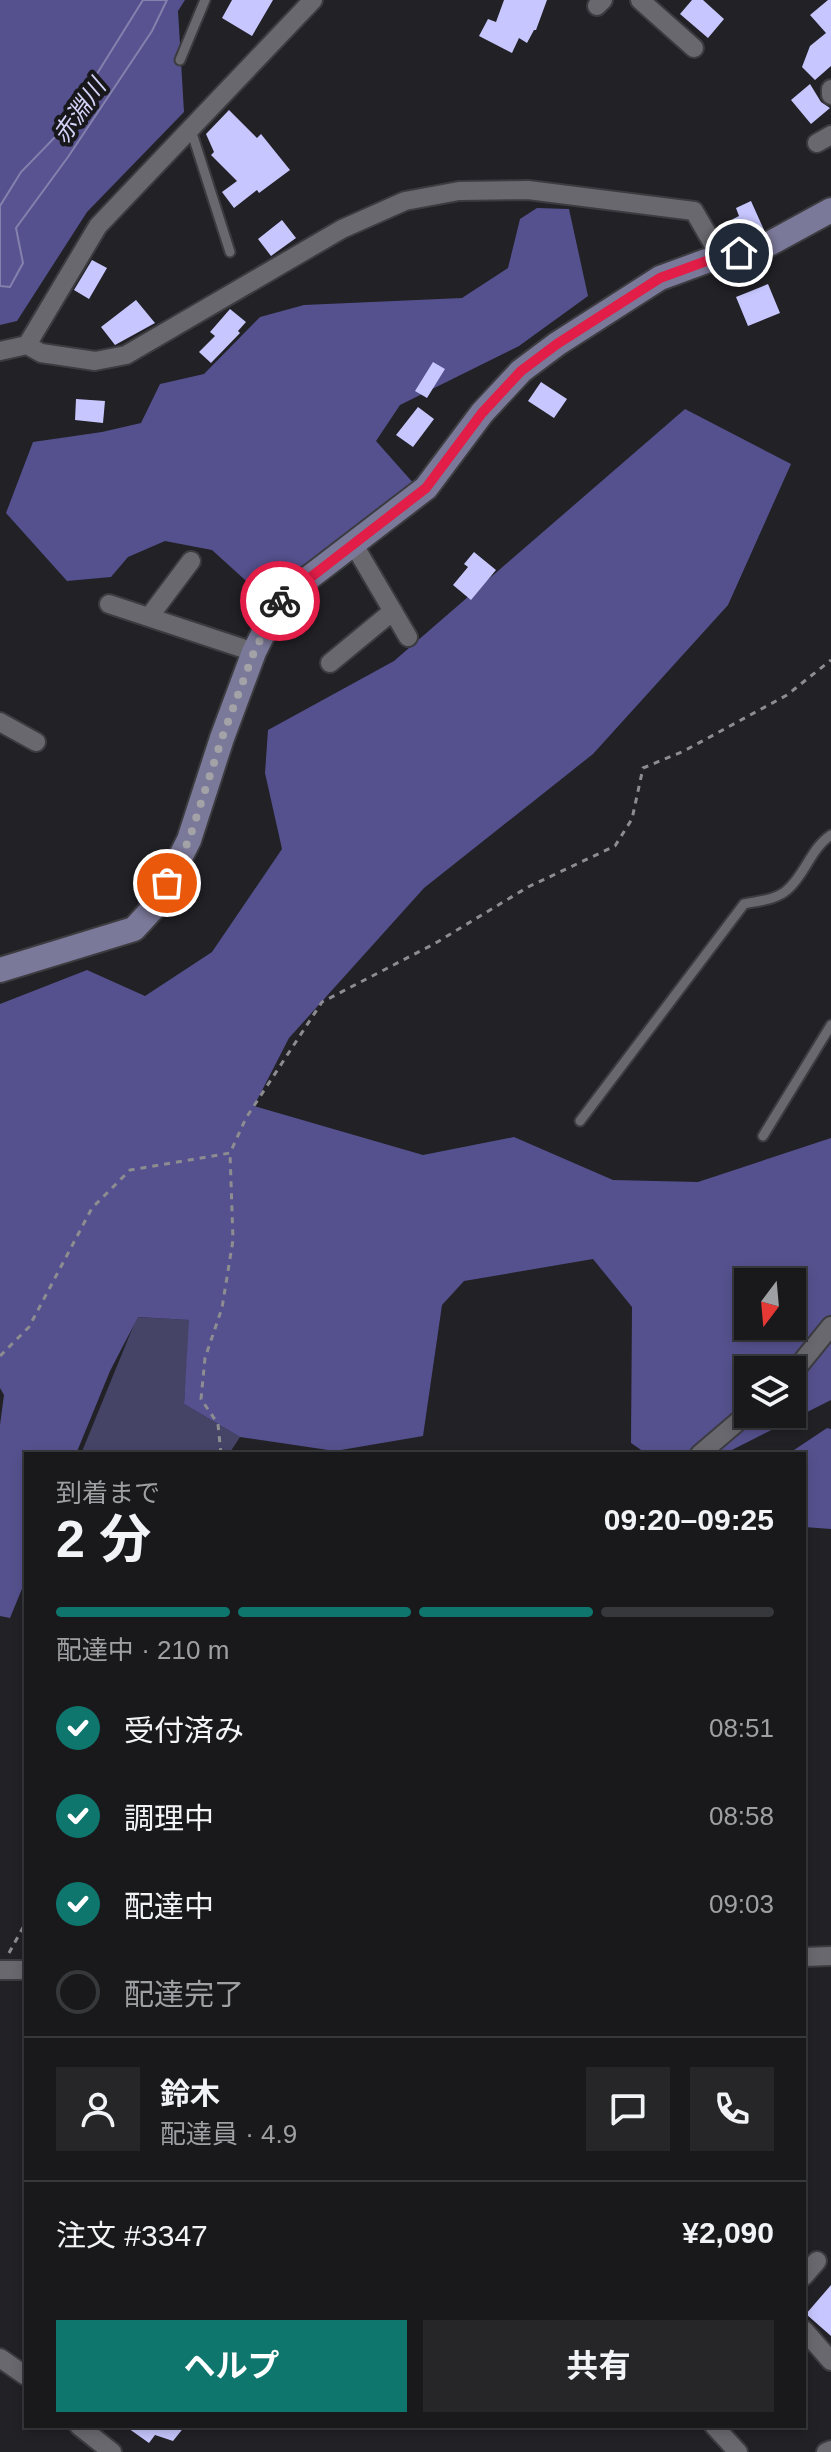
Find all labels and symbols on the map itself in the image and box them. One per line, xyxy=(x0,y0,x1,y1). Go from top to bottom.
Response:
water label: 赤淵川 xyxy=(47,71,112,148)
pin xyxy=(705,219,773,287)
courier xyxy=(240,561,320,641)
pin xyxy=(133,849,201,917)
north arrow xyxy=(734,1268,806,1340)

